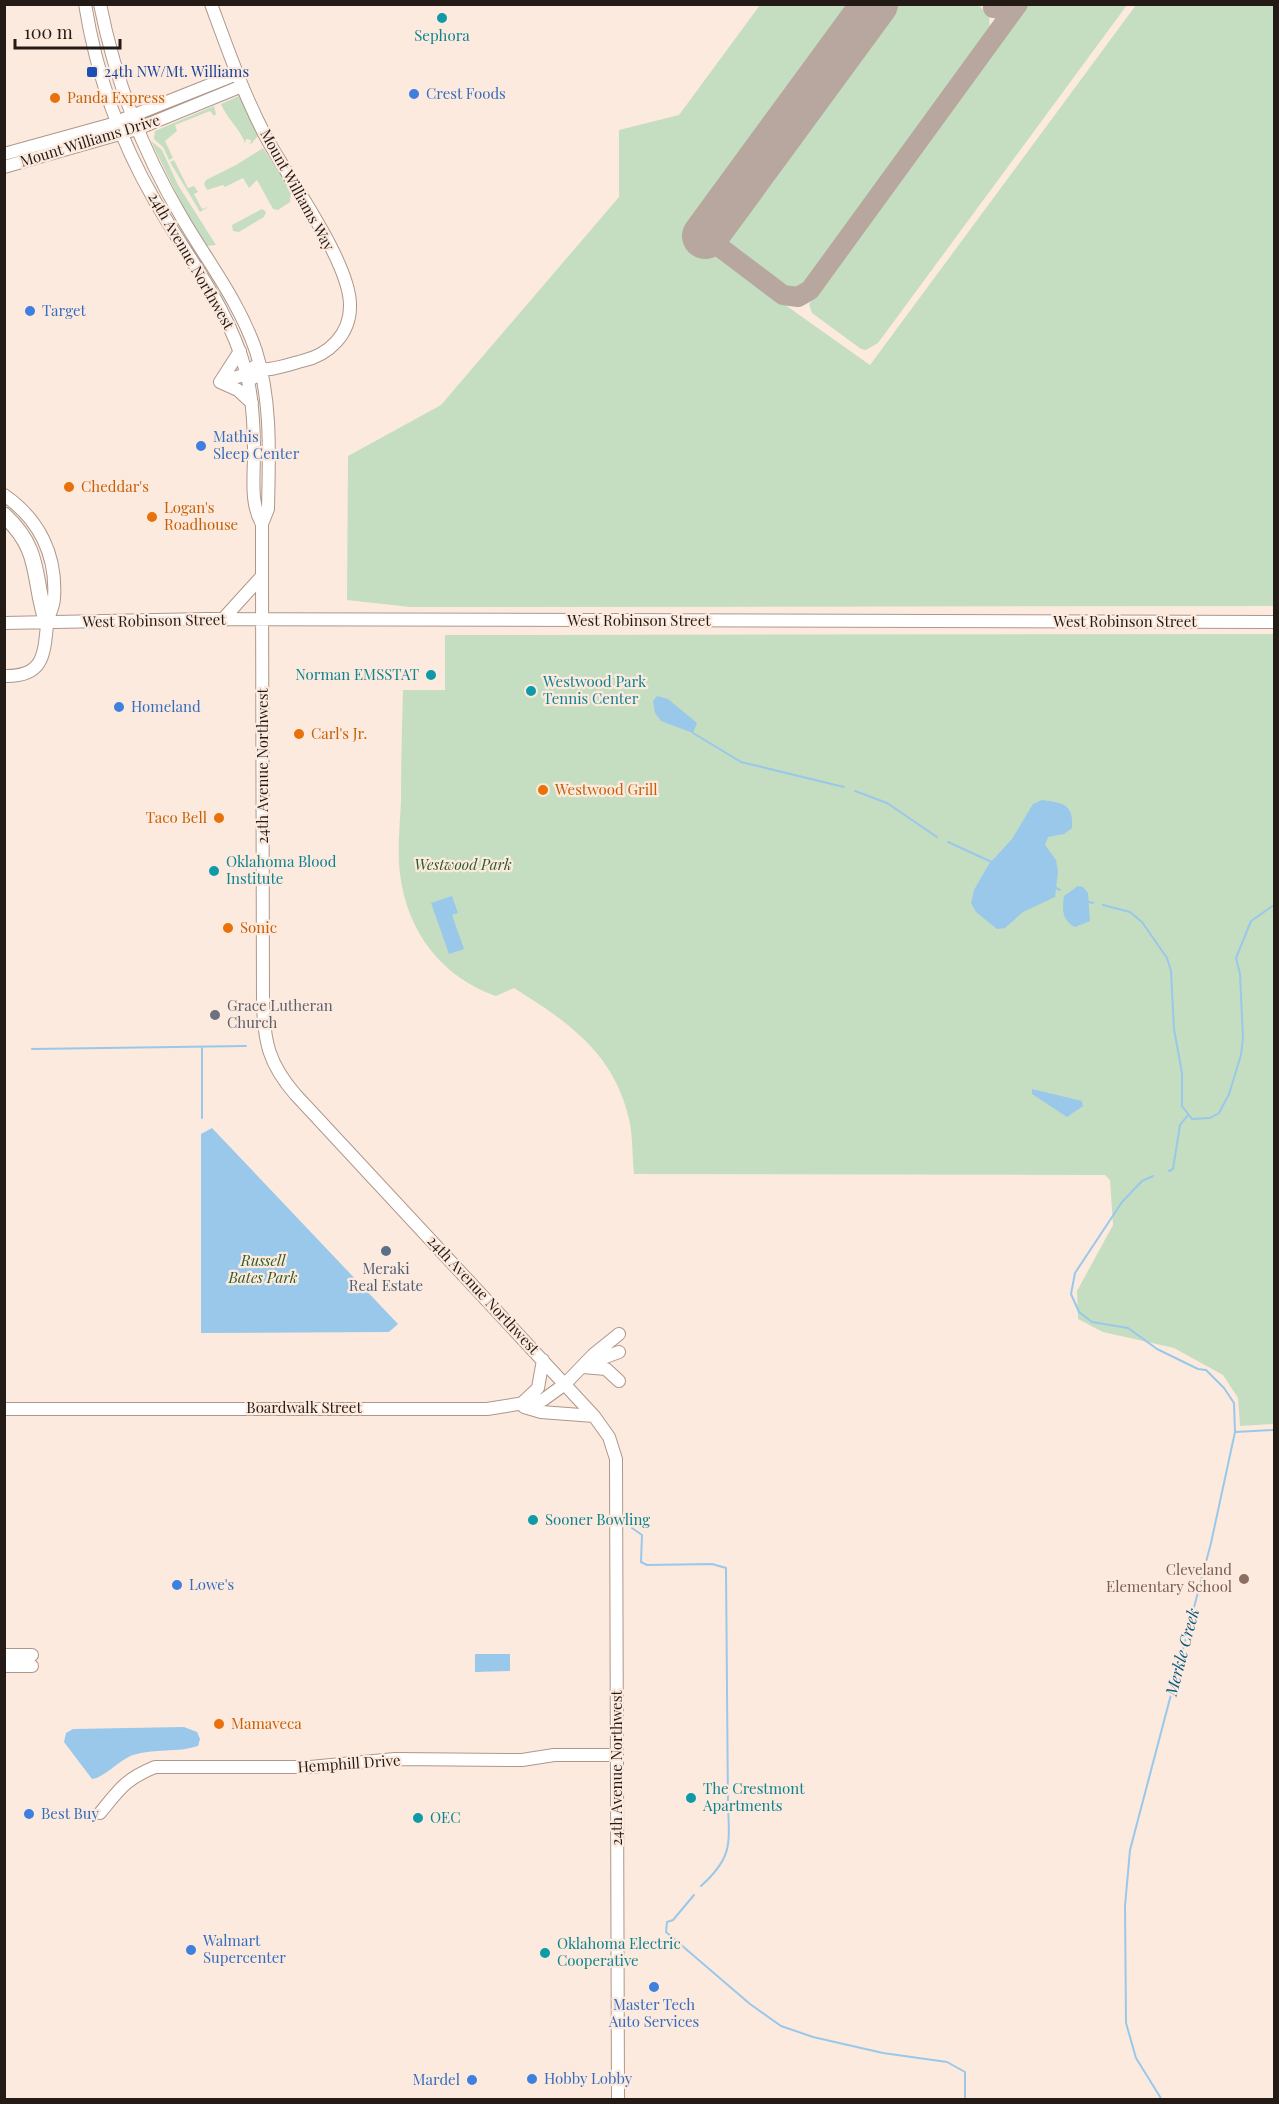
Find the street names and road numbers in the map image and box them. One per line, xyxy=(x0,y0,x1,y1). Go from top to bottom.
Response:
street label: Mount Williams Drive xyxy=(17,109,162,171)
street label: Mount Williams Way xyxy=(256,125,340,254)
street label: 24th Avenue Northwest xyxy=(144,188,240,333)
street label: West Robinson Street xyxy=(81,609,226,631)
street label: West Robinson Street xyxy=(566,610,711,630)
street label: West Robinson Street xyxy=(1052,611,1197,631)
street label: 24th Avenue Northwest xyxy=(252,688,272,844)
street label: 24th Avenue Northwest xyxy=(423,1231,545,1358)
street label: Boardwalk Street xyxy=(246,1397,362,1417)
street label: 24th Avenue Northwest xyxy=(606,1690,626,1846)
street label: Hemphill Drive xyxy=(297,1749,401,1777)

